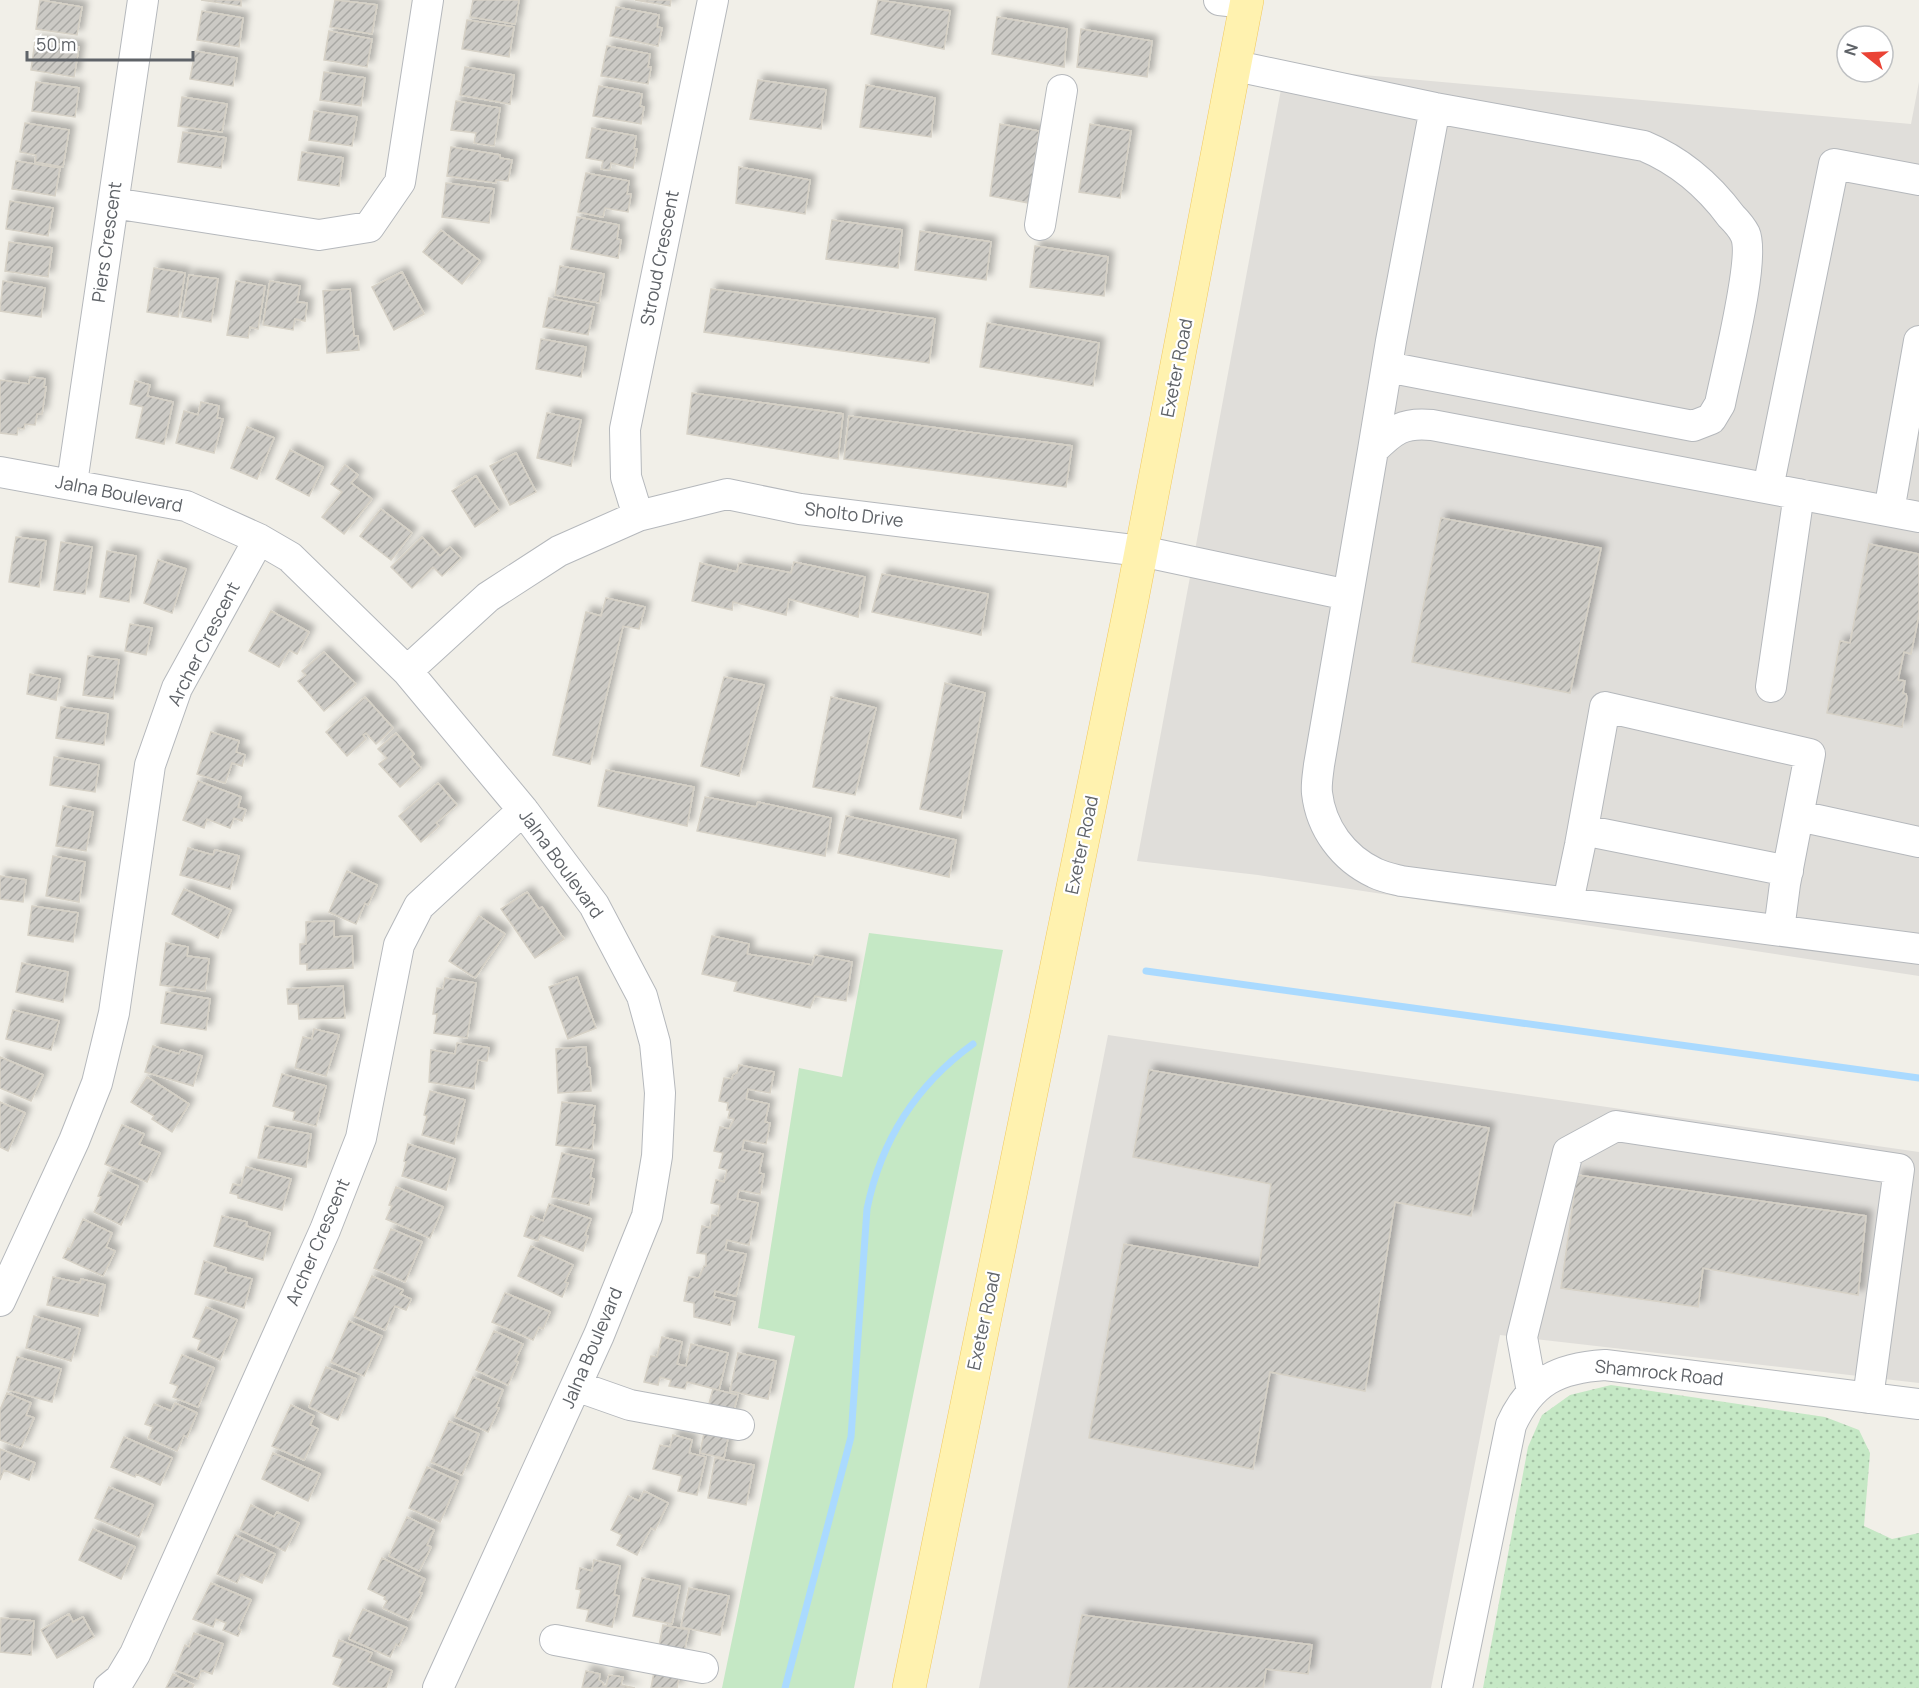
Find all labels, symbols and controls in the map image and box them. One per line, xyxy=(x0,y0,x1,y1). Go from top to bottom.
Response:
scale bar xyxy=(27,24,194,62)
north arrow xyxy=(1835,24,1895,84)
text: 50 m xyxy=(36,32,76,56)
text: N xyxy=(1838,40,1863,58)
street label: Piers Crescent xyxy=(86,180,126,304)
street label: Stroud Crescent xyxy=(634,188,684,327)
street label: Exeter Road xyxy=(1155,316,1197,419)
street label: Jalna Boulevard xyxy=(54,469,185,517)
street label: Sholto Drive xyxy=(803,496,905,532)
street label: Archer Crescent xyxy=(162,578,245,710)
street label: Exeter Road xyxy=(1059,793,1103,896)
street label: Jalna Boulevard xyxy=(514,804,609,923)
street label: Archer Crescent xyxy=(279,1174,355,1309)
street label: Exeter Road xyxy=(961,1269,1005,1372)
street label: Jalna Boulevard xyxy=(555,1283,627,1412)
street label: Shamrock Road xyxy=(1594,1353,1725,1391)

